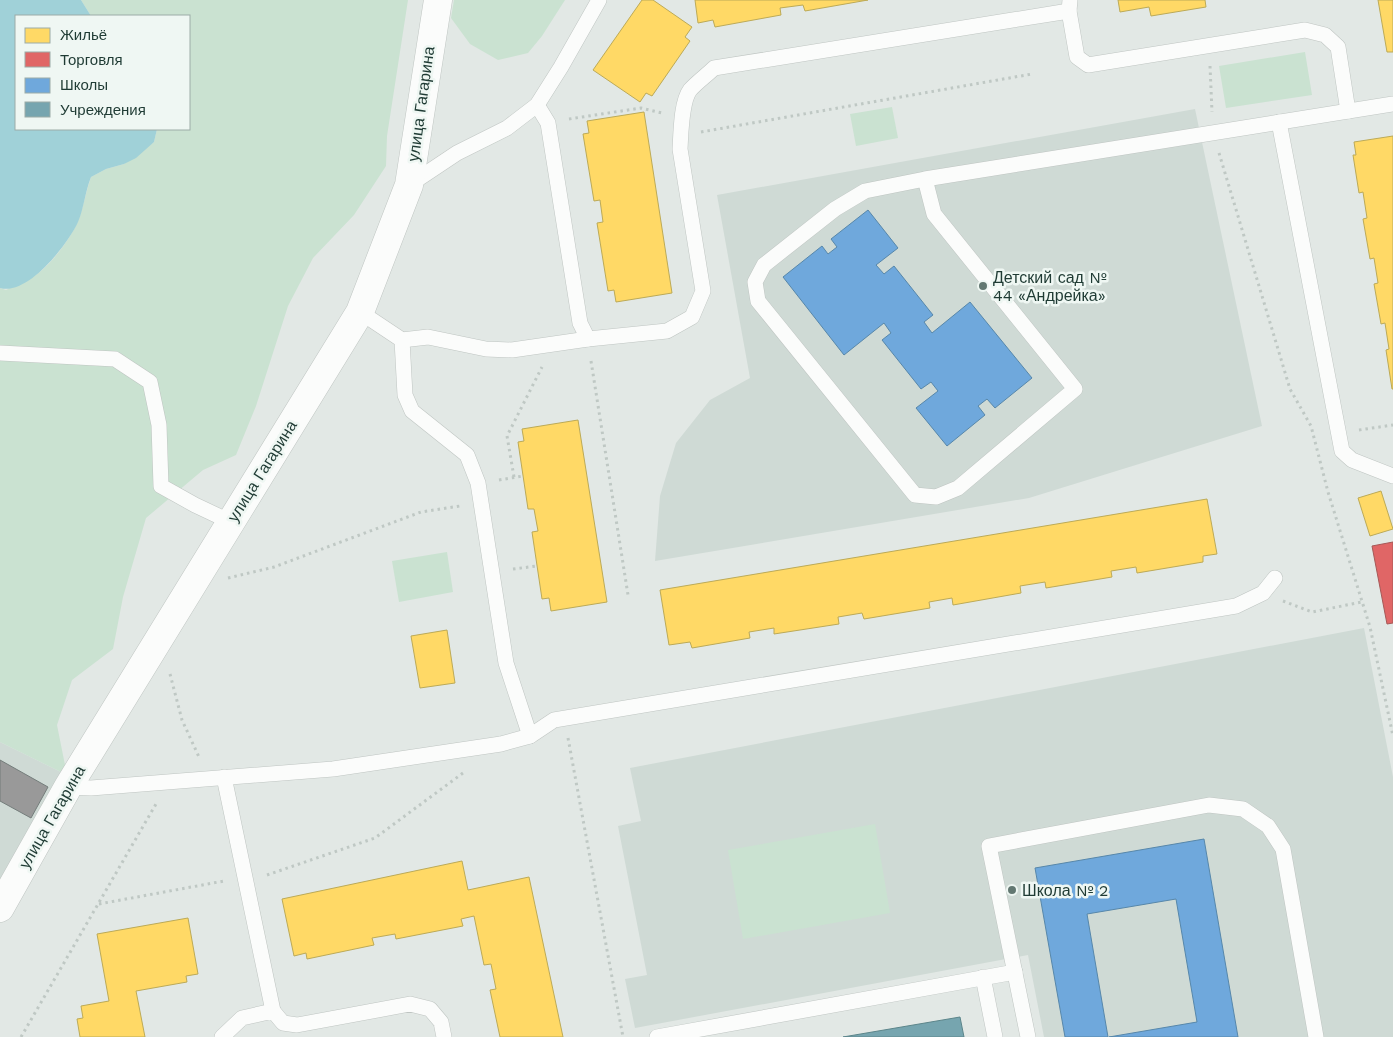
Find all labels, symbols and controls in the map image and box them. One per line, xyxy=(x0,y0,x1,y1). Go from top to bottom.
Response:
legend xyxy=(15,15,190,130)
text: Жильё xyxy=(60,26,107,44)
street label: улица Гагарина xyxy=(404,45,438,163)
text: Торговля xyxy=(60,51,123,69)
text: Школы xyxy=(60,76,108,94)
text: Учреждения xyxy=(60,101,146,119)
place label: Детский сад № 44 «Андрейка» xyxy=(993,268,1107,305)
marker: Детский сад № 44 «Андрейка» xyxy=(977,280,989,292)
street label: улица Гагарина xyxy=(223,417,301,525)
street label: улица Гагарина xyxy=(15,762,89,872)
place label: Школа № 2 xyxy=(1022,881,1108,900)
marker: Школа № 2 xyxy=(1006,884,1018,896)

